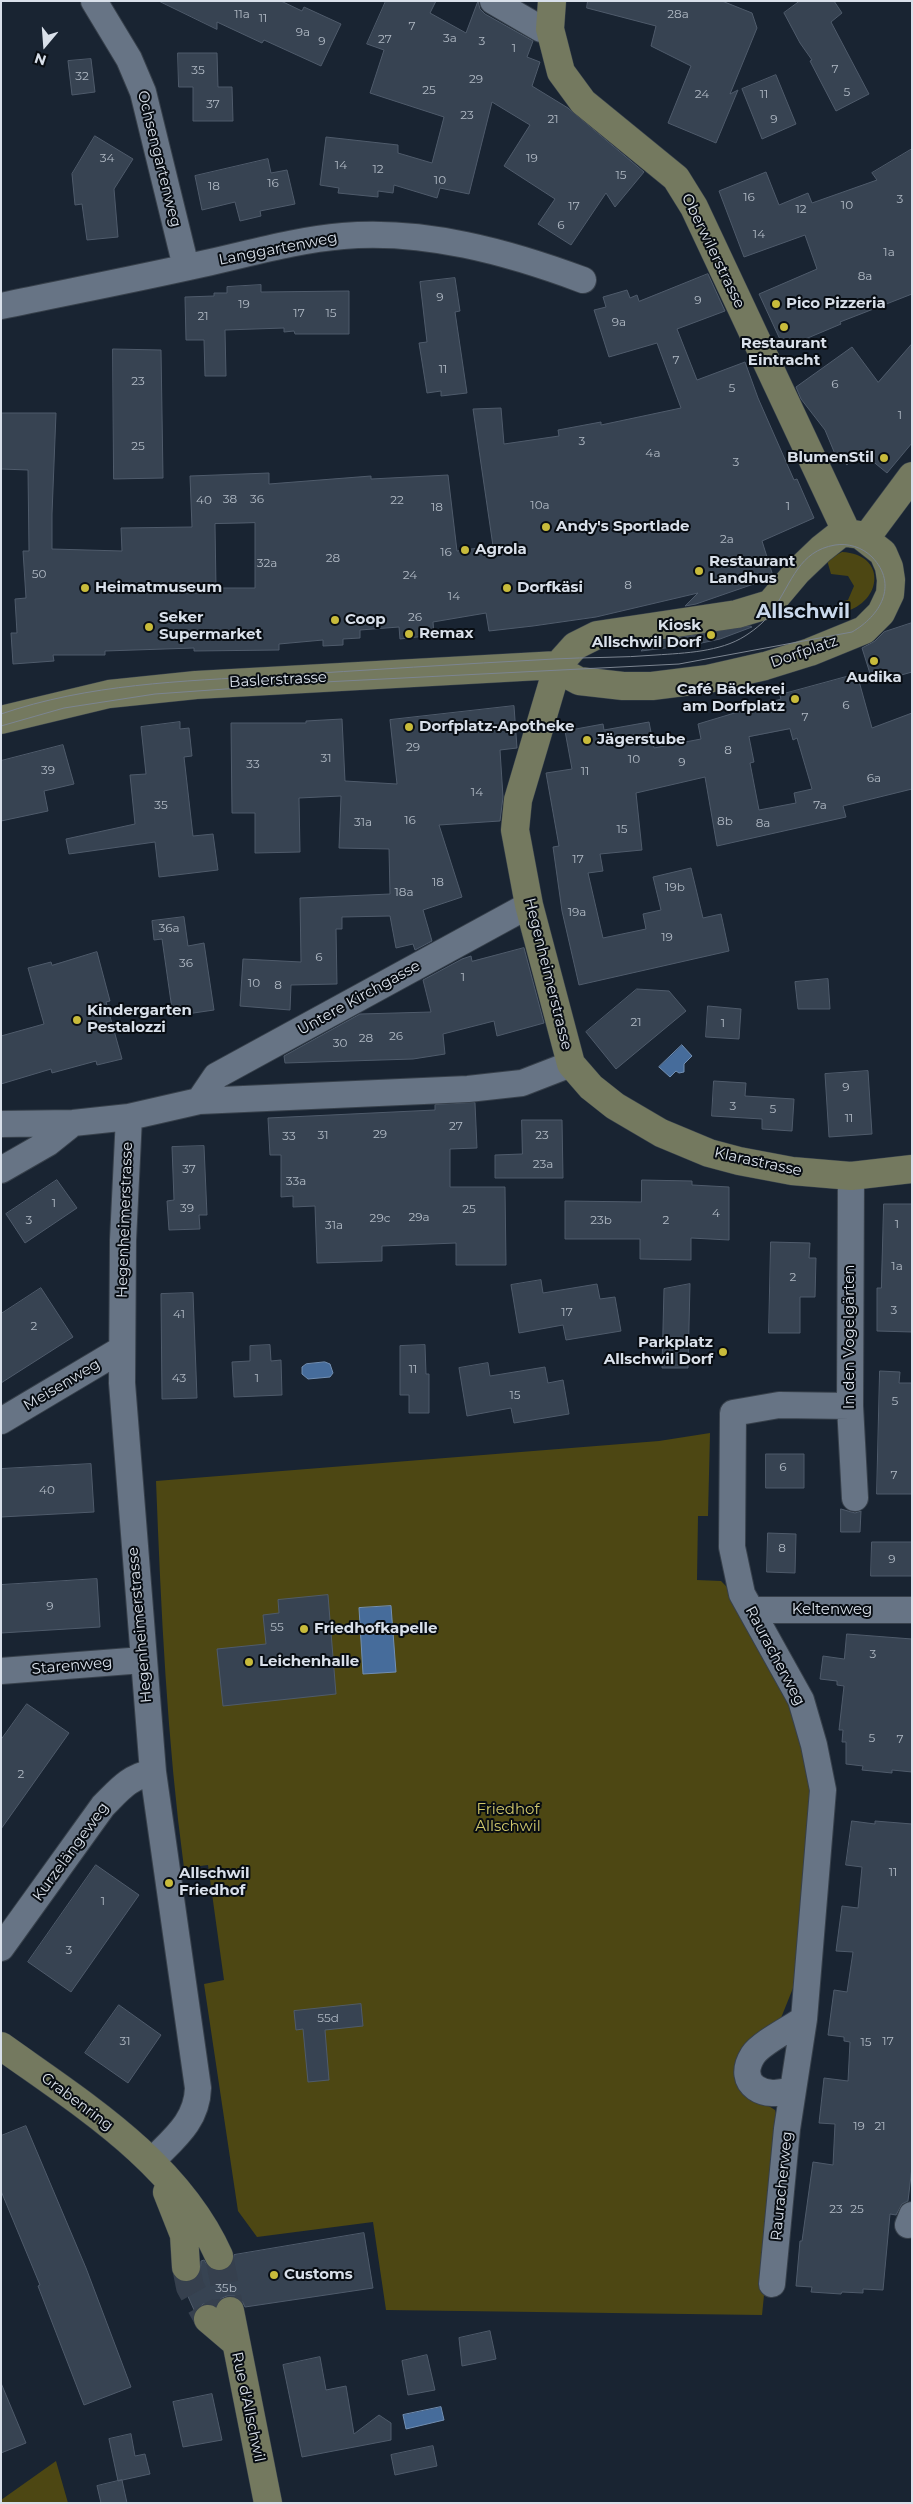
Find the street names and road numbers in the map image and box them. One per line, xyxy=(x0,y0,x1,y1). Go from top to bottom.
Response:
street label: Ochsengartenweg xyxy=(133,89,185,229)
street label: Oberwilerstrasse xyxy=(677,191,749,311)
street label: Langgartenweg xyxy=(217,229,339,269)
street label: Dorfplatz xyxy=(768,632,840,672)
street label: Baslerstrasse xyxy=(229,668,327,692)
street label: Hegenheimerstrasse xyxy=(520,896,576,1052)
street label: Untere Kirchgasse xyxy=(294,957,424,1039)
street label: Hegenheimerstrasse xyxy=(113,1142,137,1298)
street label: Klarastrasse xyxy=(713,1144,803,1180)
street label: In den Vogelgärten xyxy=(841,1265,859,1409)
street label: Meisenweg xyxy=(20,1355,104,1415)
street label: Hegenheimerstrasse xyxy=(124,1546,156,1704)
street label: Keltenweg xyxy=(792,1601,872,1619)
street label: Rauracherweg xyxy=(741,1603,809,1709)
street label: Starenweg xyxy=(31,1654,113,1678)
street label: Kurzelängeweg xyxy=(29,1799,113,1905)
street label: Grabenring xyxy=(37,2069,117,2135)
street label: Rauracherweg xyxy=(767,2130,797,2242)
street label: Rue d'Allschwil xyxy=(228,2350,268,2464)

